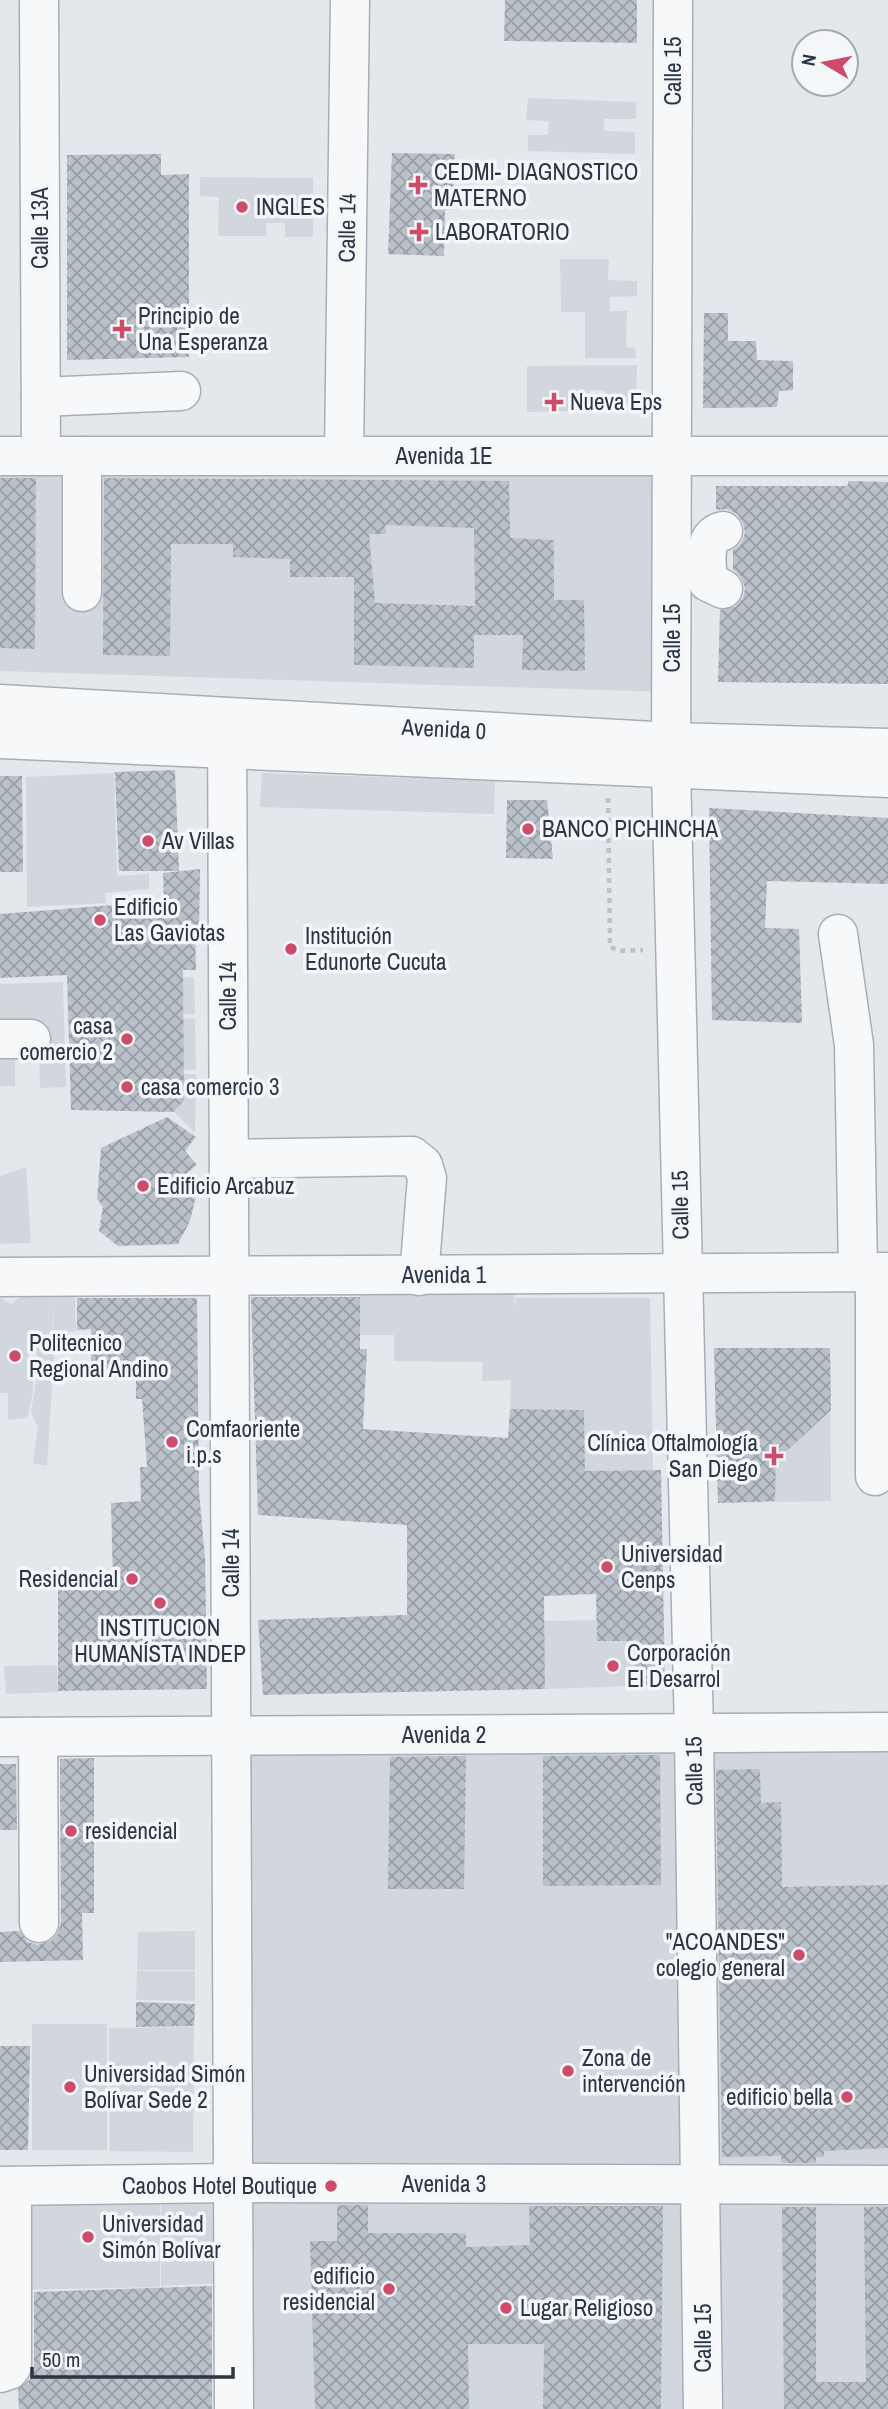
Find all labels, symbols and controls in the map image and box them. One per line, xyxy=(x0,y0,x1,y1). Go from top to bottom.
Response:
north arrow xyxy=(790,28,860,98)
street label: Calle 15 xyxy=(657,36,688,106)
text: N xyxy=(794,52,822,68)
place label: CEDMI- DIAGNOSTICO MATERNO xyxy=(434,156,638,213)
marker: CEDMI- DIAGNOSTICO MATERNO xyxy=(408,175,428,195)
street label: Calle 13A xyxy=(24,187,55,269)
place label: INGLES xyxy=(256,191,325,222)
street label: Calle 14 xyxy=(330,193,363,263)
marker: INGLES xyxy=(234,199,250,215)
place label: LABORATORIO xyxy=(435,216,570,247)
marker: LABORATORIO xyxy=(409,222,429,242)
place label: Principio de Una Esperanza xyxy=(138,300,269,357)
marker: Principio de Una Esperanza xyxy=(112,319,132,339)
place label: Nueva Eps xyxy=(570,386,662,417)
marker: Nueva Eps xyxy=(544,392,564,412)
street label: Avenida 1E xyxy=(394,440,493,471)
street label: Calle 15 xyxy=(656,603,687,673)
street label: Avenida 0 xyxy=(400,711,487,746)
place label: BANCO PICHINCHA xyxy=(542,813,718,844)
marker: BANCO PICHINCHA xyxy=(520,821,536,837)
place label: Av Villas xyxy=(161,825,235,856)
marker: Av Villas xyxy=(140,833,156,849)
place label: Edificio Las Gaviotas xyxy=(114,891,225,948)
marker: Edificio Las Gaviotas xyxy=(92,912,108,928)
place label: Institución Edunorte Cucuta xyxy=(305,920,447,977)
marker: Institución Edunorte Cucuta xyxy=(283,941,299,957)
street label: Calle 14 xyxy=(212,961,243,1031)
place label: casa comercio 2 xyxy=(20,1010,114,1067)
marker: casa comercio 2 xyxy=(119,1031,135,1047)
place label: casa comercio 3 xyxy=(141,1071,279,1102)
marker: casa comercio 3 xyxy=(119,1079,135,1095)
place label: Edificio Arcabuz xyxy=(157,1170,294,1201)
street label: Calle 15 xyxy=(663,1170,696,1240)
marker: Edificio Arcabuz xyxy=(135,1178,151,1194)
street label: Avenida 1 xyxy=(401,1259,487,1290)
place label: Politecnico Regional Andino xyxy=(29,1327,168,1384)
marker: Politecnico Regional Andino xyxy=(7,1348,23,1364)
place label: Comfaoriente i.p.s xyxy=(186,1413,300,1470)
place label: Clínica Oftalmología San Diego xyxy=(587,1427,759,1484)
marker: Comfaoriente i.p.s xyxy=(164,1434,180,1450)
marker: Clínica Oftalmología San Diego xyxy=(764,1446,784,1466)
street label: Calle 14 xyxy=(215,1528,246,1598)
place label: Universidad Cenps xyxy=(621,1538,723,1595)
marker: Universidad Cenps xyxy=(599,1559,615,1575)
place label: Residencial xyxy=(18,1563,118,1594)
marker: Residencial xyxy=(124,1571,140,1587)
marker: INSTITUCION HUMANÍSTA INDEP xyxy=(152,1595,168,1611)
place label: INSTITUCION HUMANÍSTA INDEP xyxy=(74,1612,246,1669)
place label: Corporación El Desarrol xyxy=(627,1637,731,1694)
marker: Corporación El Desarrol xyxy=(605,1658,621,1674)
street label: Avenida 2 xyxy=(401,1719,486,1750)
street label: Calle 15 xyxy=(677,1736,710,1806)
place label: residencial xyxy=(85,1815,177,1846)
marker: residencial xyxy=(63,1823,79,1839)
place label: "ACOANDES" colegio general xyxy=(656,1926,785,1983)
marker: "ACOANDES" colegio general xyxy=(791,1947,807,1963)
place label: Zona de intervención xyxy=(582,2042,686,2099)
place label: Universidad Simón Bolívar Sede 2 xyxy=(84,2058,245,2115)
marker: Zona de intervención xyxy=(560,2063,576,2079)
marker: Universidad Simón Bolívar Sede 2 xyxy=(62,2079,78,2095)
place label: edificio bella xyxy=(726,2081,834,2112)
marker: edificio bella xyxy=(839,2089,855,2105)
street label: Avenida 3 xyxy=(401,2168,486,2199)
place label: Caobos Hotel Boutique xyxy=(122,2170,317,2201)
marker: Caobos Hotel Boutique xyxy=(323,2178,339,2194)
place label: Universidad Simón Bolívar xyxy=(102,2208,221,2265)
marker: Universidad Simón Bolívar xyxy=(80,2229,96,2245)
place label: edificio residencial xyxy=(283,2260,375,2317)
marker: edificio residencial xyxy=(381,2281,397,2297)
place label: Lugar Religioso xyxy=(520,2292,653,2323)
marker: Lugar Religioso xyxy=(498,2300,514,2316)
street label: Calle 15 xyxy=(687,2303,718,2373)
scale bar xyxy=(32,2336,233,2380)
text: 50 m xyxy=(42,2345,80,2374)

